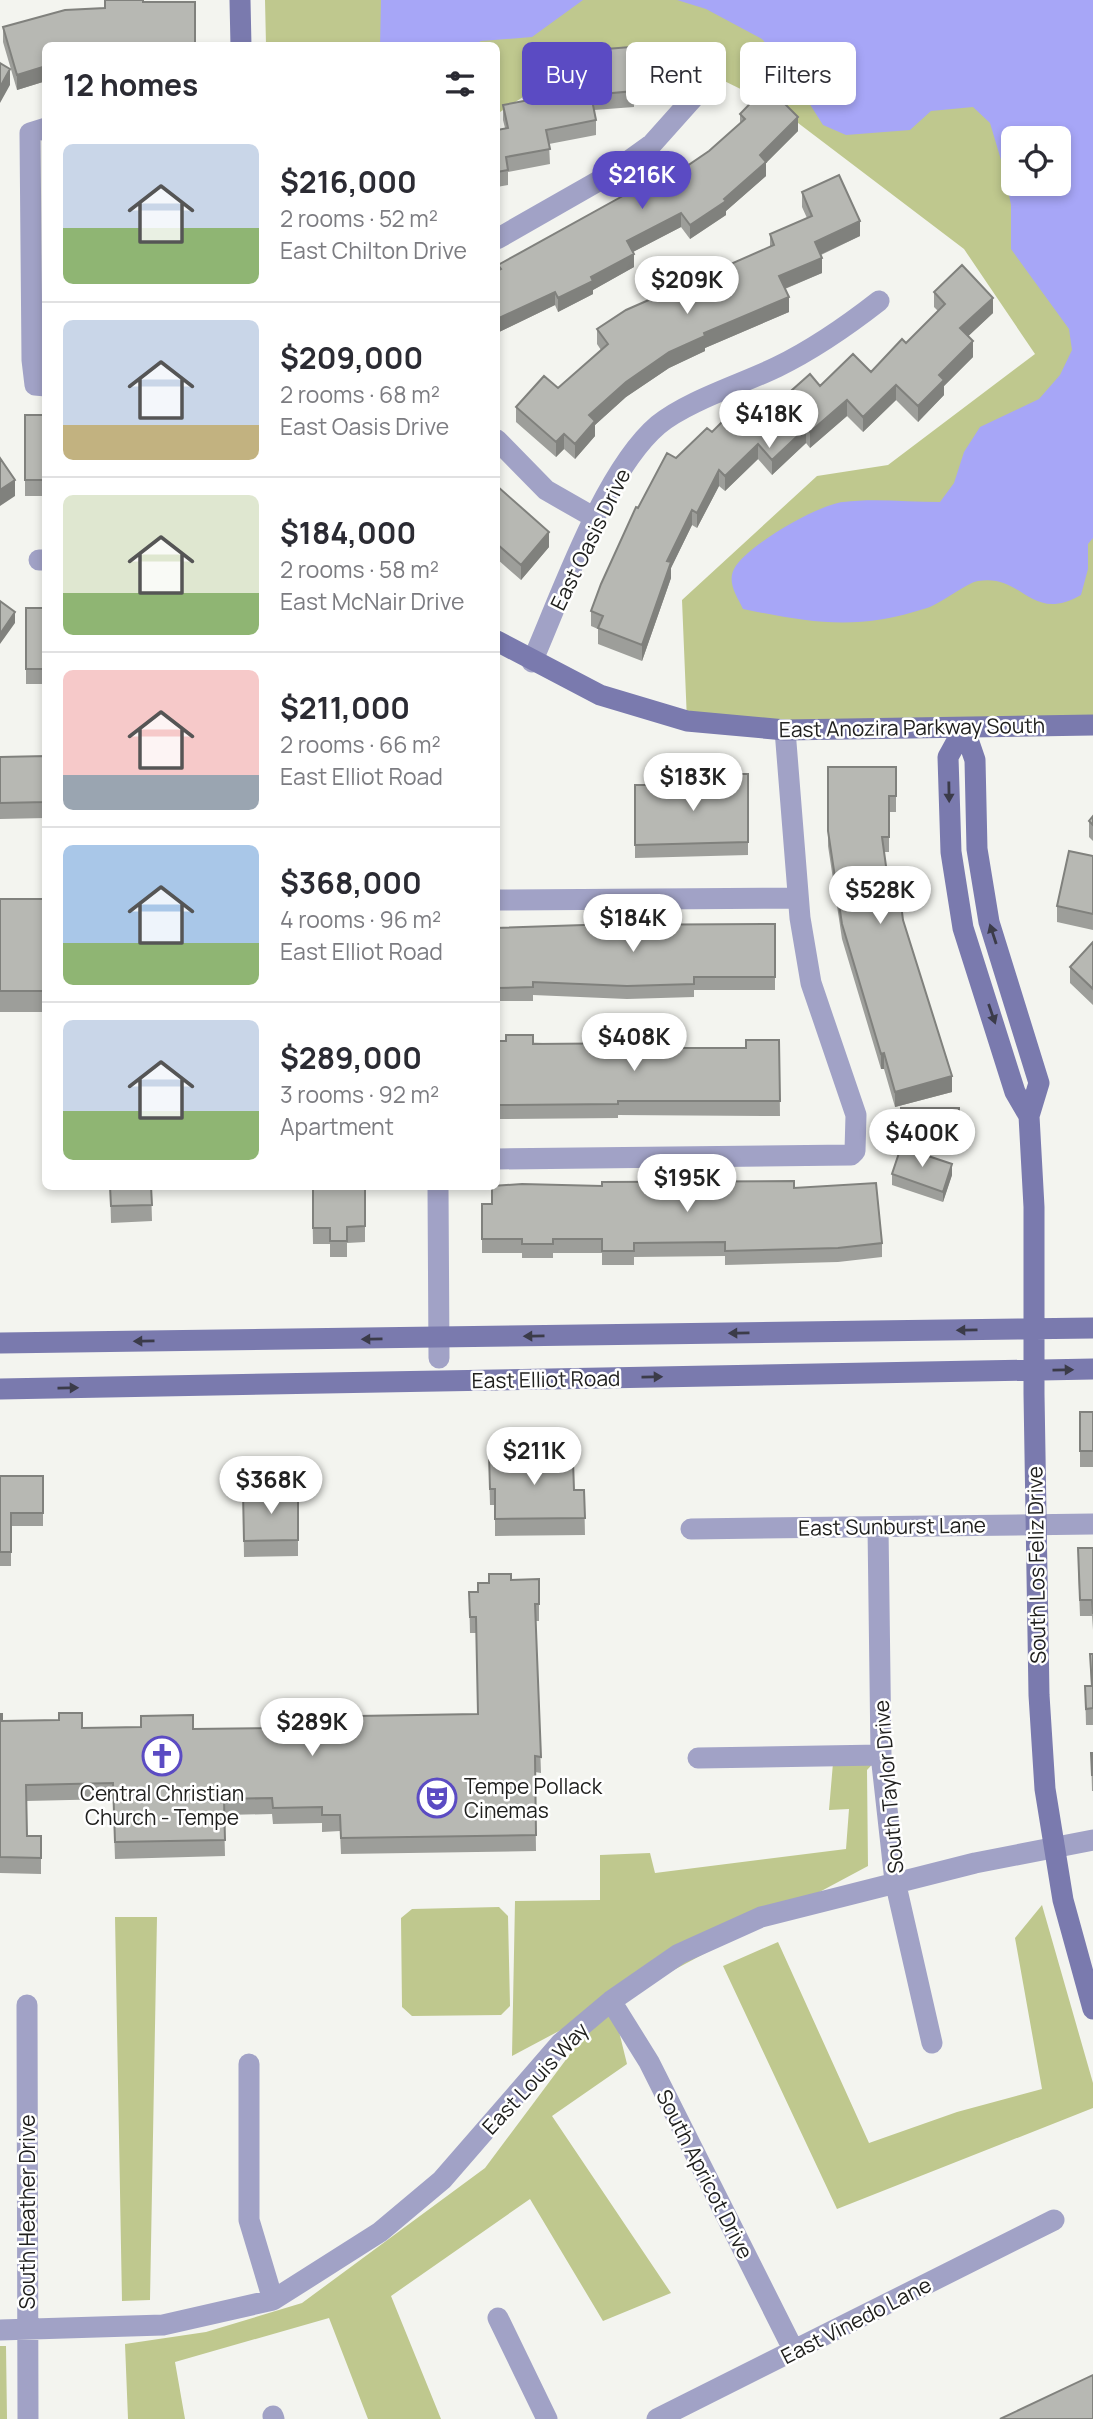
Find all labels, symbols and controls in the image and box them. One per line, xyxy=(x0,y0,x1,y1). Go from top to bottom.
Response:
chip: Buy xyxy=(522,42,612,105)
chip: Rent xyxy=(626,42,726,105)
chip: Filters xyxy=(740,42,856,105)
text: 12 homes xyxy=(63,64,198,105)
icon: filters xyxy=(441,65,479,103)
map controls xyxy=(1001,126,1071,196)
button: locate xyxy=(1001,126,1071,196)
pin: $216K xyxy=(593,152,691,211)
text: $216K xyxy=(608,158,676,190)
text: $216,000 xyxy=(280,161,417,202)
icon: home xyxy=(119,172,203,256)
text: 2 rooms · 52 m² xyxy=(280,202,438,234)
text: East Chilton Drive xyxy=(280,234,467,266)
pin: $209K xyxy=(638,256,736,316)
text: $209K xyxy=(651,263,723,295)
text: $209,000 xyxy=(280,337,423,378)
icon: home xyxy=(119,348,203,432)
text: 2 rooms · 68 m² xyxy=(280,378,440,410)
pin: $418K xyxy=(720,391,818,450)
text: $418K xyxy=(735,397,803,429)
text: East Oasis Drive xyxy=(280,410,449,442)
street label: East Oasis Drive xyxy=(544,463,636,615)
text: $184,000 xyxy=(280,512,416,553)
icon: home xyxy=(119,523,203,607)
text: 2 rooms · 58 m² xyxy=(280,553,439,585)
text: East McNair Drive xyxy=(280,585,464,617)
text: $211,000 xyxy=(280,687,410,728)
icon: home xyxy=(119,698,203,782)
street label: East Anozira Parkway South xyxy=(779,711,1045,743)
text: 2 rooms · 66 m² xyxy=(280,728,441,760)
pin: $183K xyxy=(644,754,742,813)
text: East Elliot Road xyxy=(280,760,443,792)
text: $183K xyxy=(660,760,726,792)
one-way arrow xyxy=(944,782,955,804)
text: $368,000 xyxy=(280,862,422,903)
pin: $528K xyxy=(831,866,929,926)
icon: home xyxy=(119,873,203,957)
text: $528K xyxy=(845,873,915,905)
pin: $184K xyxy=(584,894,682,954)
text: $184K xyxy=(599,901,667,933)
text: 4 rooms · 96 m² xyxy=(280,903,441,935)
one-way arrow xyxy=(987,923,998,944)
text: East Elliot Road xyxy=(280,935,443,967)
one-way arrow xyxy=(987,1004,998,1025)
pin: $408K xyxy=(585,1014,683,1073)
text: $408K xyxy=(598,1020,670,1052)
text: $289,000 xyxy=(280,1037,422,1078)
icon: home xyxy=(119,1048,203,1132)
text: 3 rooms · 92 m² xyxy=(280,1078,439,1110)
text: Apartment xyxy=(280,1110,394,1142)
pin: $400K xyxy=(873,1110,971,1169)
text: $400K xyxy=(885,1116,959,1148)
pin: $195K xyxy=(638,1154,736,1214)
text: $195K xyxy=(653,1161,721,1193)
one-way arrow xyxy=(956,1324,978,1335)
one-way arrow xyxy=(728,1327,750,1339)
one-way arrow xyxy=(523,1331,545,1342)
one-way arrow xyxy=(360,1333,382,1345)
one-way arrow xyxy=(133,1336,155,1347)
street label: East Elliot Road xyxy=(471,1364,621,1394)
one-way arrow xyxy=(1053,1364,1075,1376)
one-way arrow xyxy=(641,1371,663,1383)
one-way arrow xyxy=(57,1382,79,1394)
pin: $211K xyxy=(485,1428,583,1487)
text: $211K xyxy=(502,1434,566,1466)
pin: $368K xyxy=(222,1456,320,1516)
text: $368K xyxy=(235,1463,307,1495)
street label: South Los Feliz Drive xyxy=(1020,1466,1052,1664)
street label: East Sunburst Lane xyxy=(798,1510,986,1542)
pin: $289K xyxy=(263,1698,361,1758)
street label: South Taylor Drive xyxy=(866,1699,910,1875)
text: $289K xyxy=(276,1705,348,1737)
church icon: Central Christian Church - Tempe xyxy=(141,1735,183,1777)
place label: Tempe Pollack Cinemas xyxy=(464,1772,603,1824)
theatre icon: Tempe Pollack Cinemas xyxy=(416,1777,458,1819)
place label: Central Christian Church - Tempe xyxy=(80,1779,244,1831)
street label: East Louis Way xyxy=(476,2016,594,2140)
street label: South Apricot Drive xyxy=(650,2085,760,2263)
street label: South Heather Drive xyxy=(13,2114,41,2310)
street label: East Vinedo Lane xyxy=(776,2270,936,2370)

